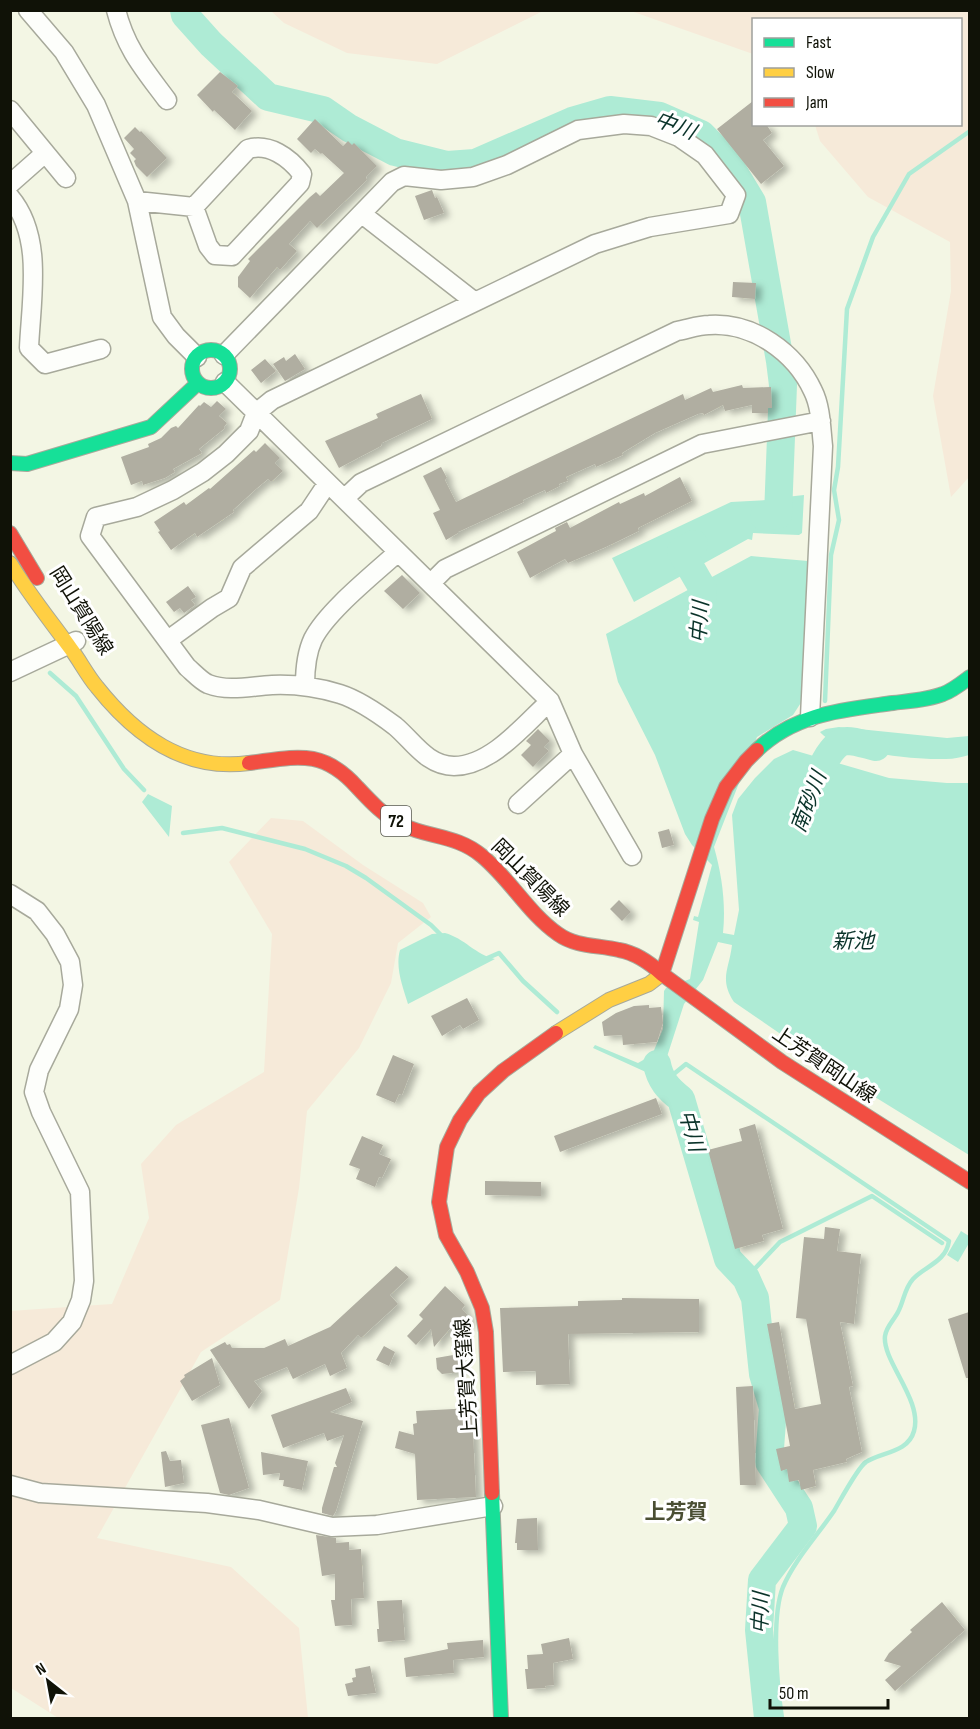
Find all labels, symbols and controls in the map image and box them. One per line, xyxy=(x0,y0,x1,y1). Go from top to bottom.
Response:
legend xyxy=(752,18,962,126)
text: Fast xyxy=(806,32,832,53)
text: Slow xyxy=(806,62,835,83)
text: Jam xyxy=(805,92,828,113)
water label: 中川 xyxy=(651,107,701,146)
street label: 岡山賀陽線 xyxy=(44,562,118,660)
water label: 中川 xyxy=(686,598,714,644)
water label: 南砂川 xyxy=(786,766,833,836)
road number: 72 xyxy=(381,806,411,836)
street label: 岡山賀陽線 xyxy=(486,834,574,922)
water label: 新池 xyxy=(832,929,876,954)
street label: 上芳賀岡山線 xyxy=(768,1021,880,1109)
water label: 中川 xyxy=(673,1107,709,1157)
street label: 上芳賀大窪線 xyxy=(451,1317,483,1439)
district label: 上芳賀 xyxy=(645,1500,708,1525)
water label: 中川 xyxy=(748,1590,774,1634)
north arrow xyxy=(18,1651,78,1711)
text: N xyxy=(32,1659,50,1680)
scale bar xyxy=(770,1672,888,1710)
text: 50 m xyxy=(779,1683,809,1704)

